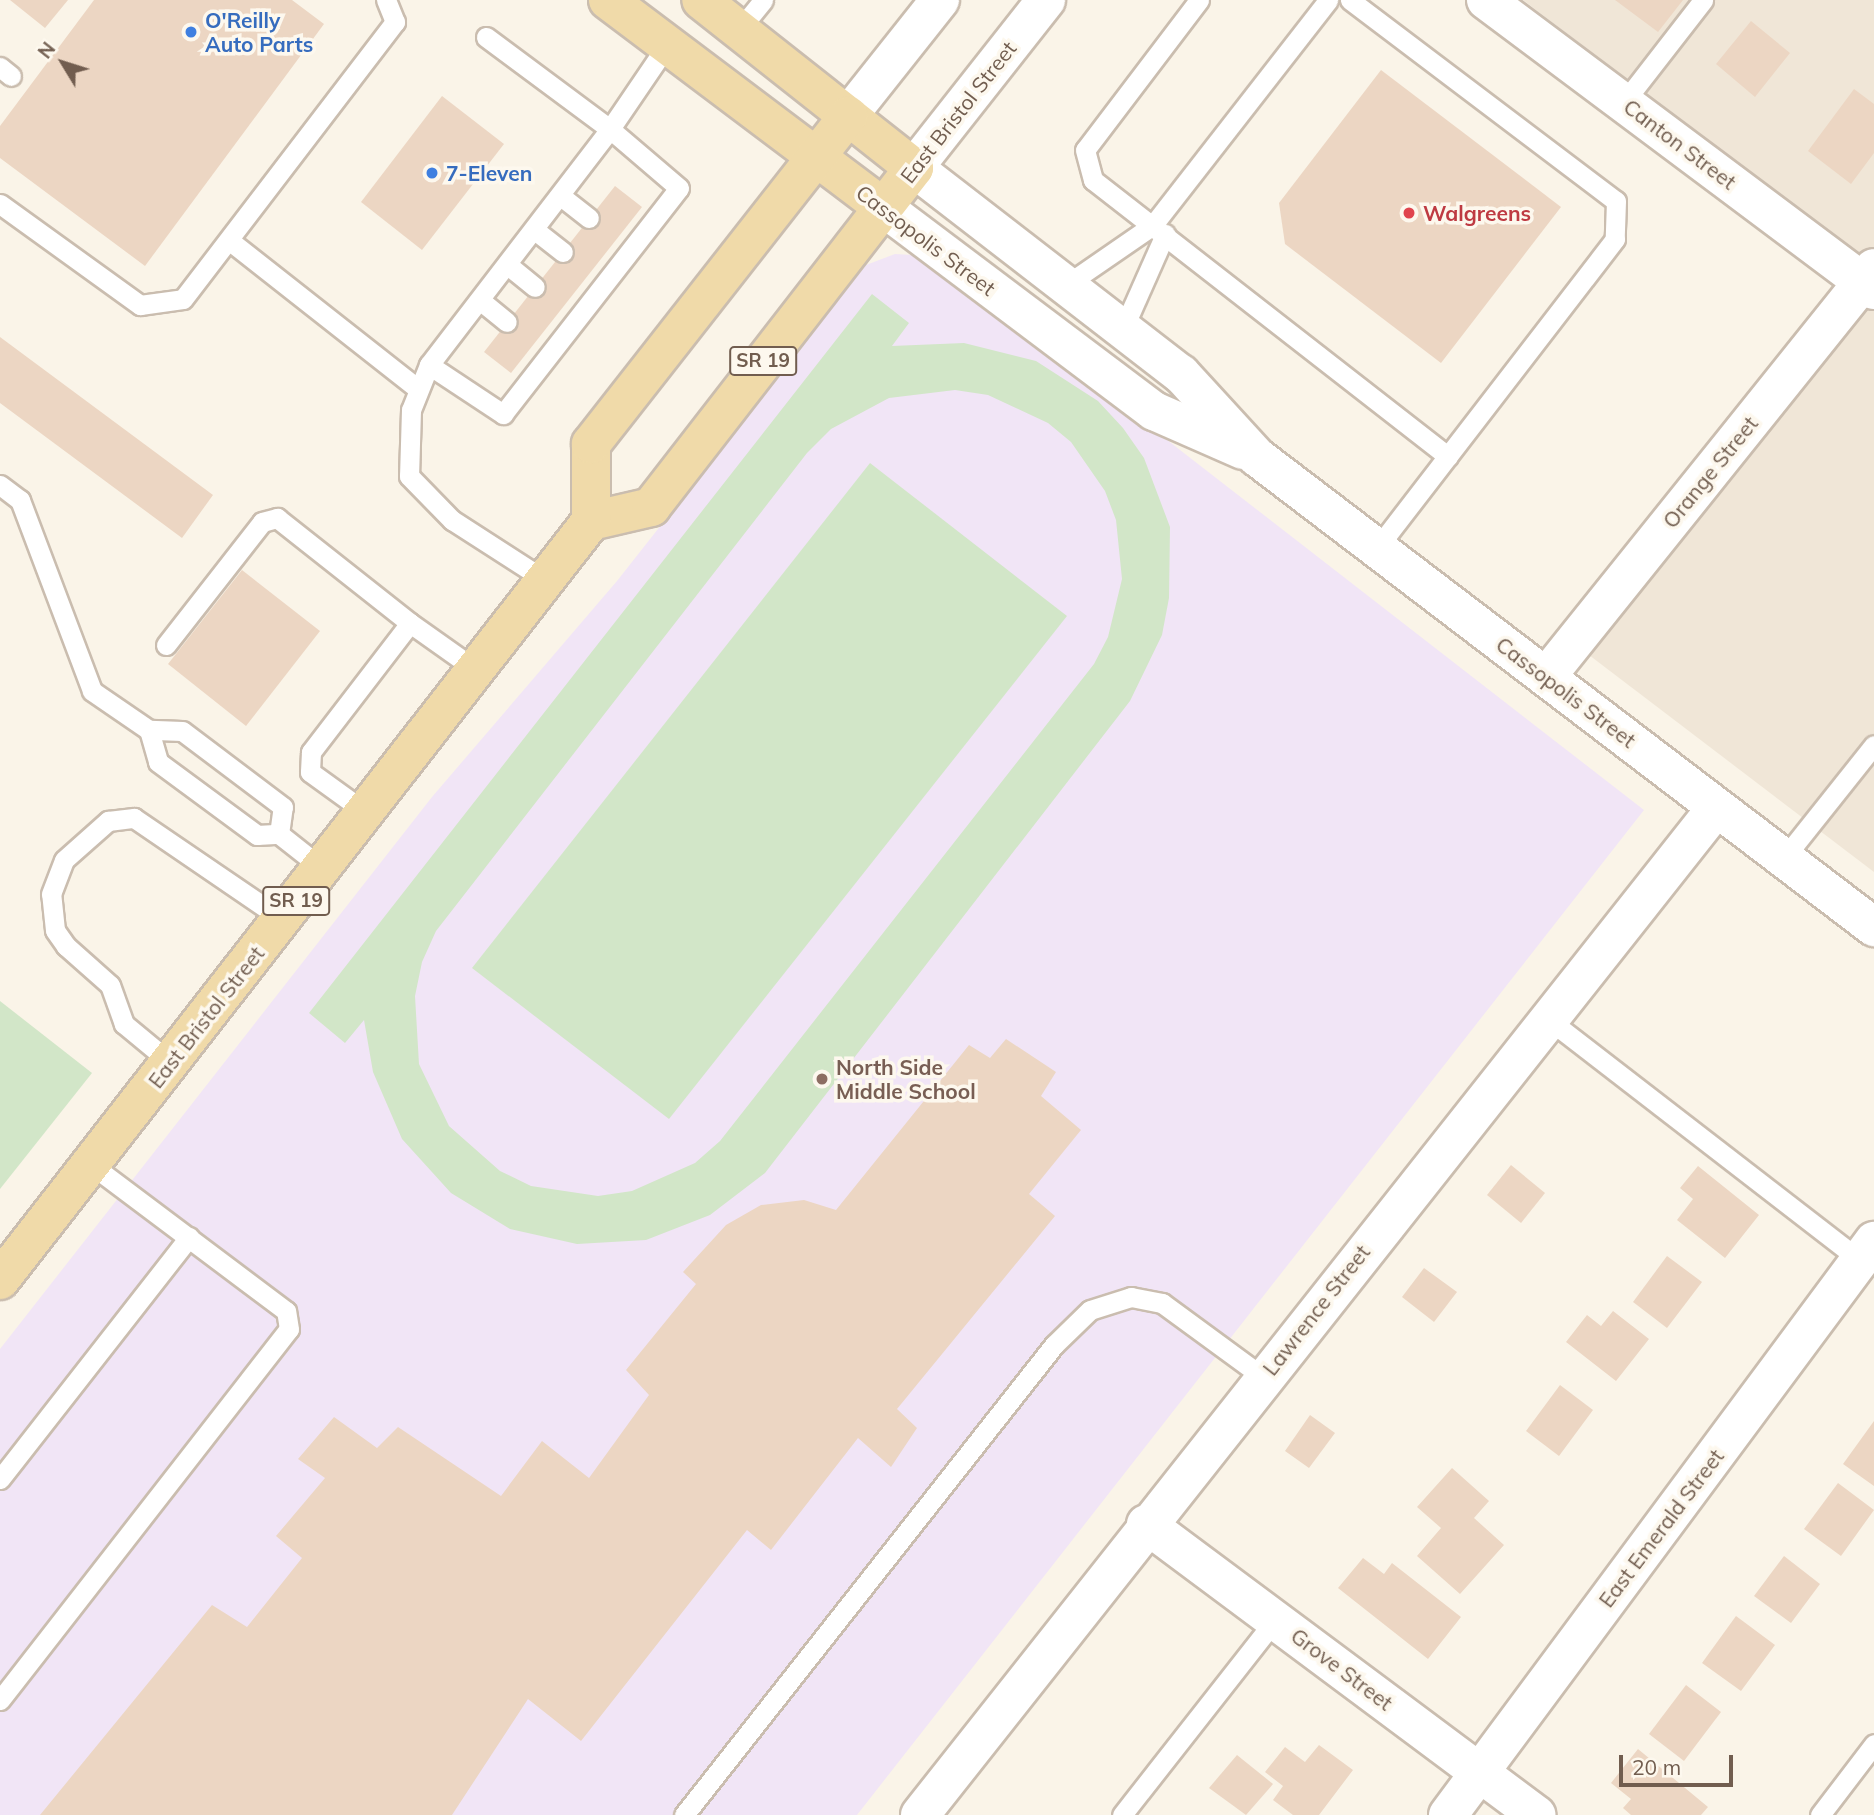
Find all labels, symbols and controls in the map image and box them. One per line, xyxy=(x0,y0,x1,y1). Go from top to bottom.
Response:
place label: O'Reilly Auto Parts xyxy=(205,7,313,57)
marker: O'Reilly Auto Parts xyxy=(183,24,199,40)
north arrow xyxy=(28,28,98,98)
street label: East Bristol Street xyxy=(895,36,1021,188)
text: N xyxy=(33,37,60,63)
street label: Canton Street xyxy=(1619,94,1741,194)
place label: 7-Eleven xyxy=(446,160,532,186)
marker: 7-Eleven xyxy=(424,165,440,181)
street label: Cassopolis Street xyxy=(851,179,1001,301)
place label: Walgreens xyxy=(1423,200,1531,226)
marker: Walgreens xyxy=(1401,205,1417,221)
road number: SR 19 xyxy=(728,346,798,376)
street label: Orange Street xyxy=(1657,411,1763,533)
street label: Cassopolis Street xyxy=(1491,631,1641,753)
road number: SR 19 xyxy=(261,886,331,917)
street label: East Bristol Street xyxy=(143,941,269,1093)
place label: North Side Middle School xyxy=(836,1054,976,1104)
marker: North Side Middle School xyxy=(814,1071,830,1087)
street label: Lawrence Street xyxy=(1257,1240,1375,1380)
street label: East Emerald Street xyxy=(1593,1444,1729,1612)
street label: Grove Street xyxy=(1286,1623,1398,1715)
scale bar xyxy=(1622,1742,1736,1786)
text: 20 m xyxy=(1632,1754,1681,1780)

